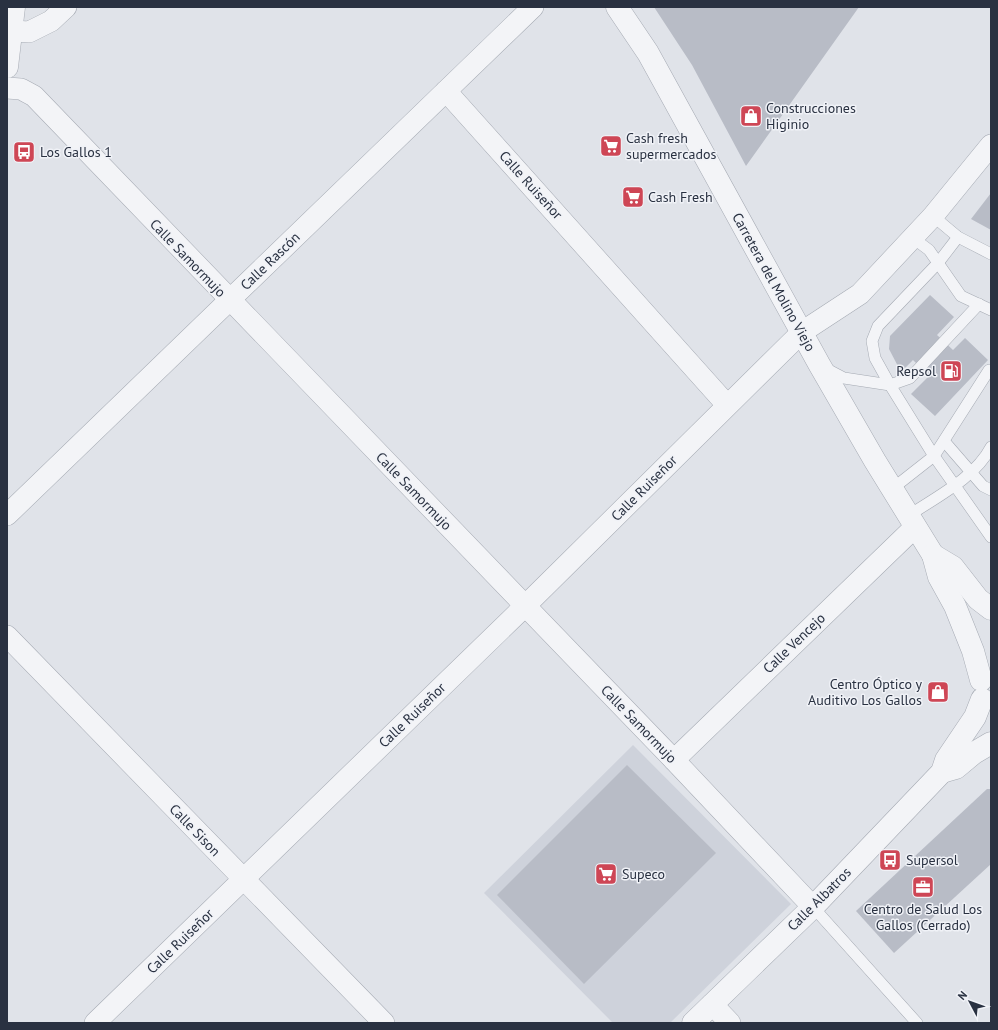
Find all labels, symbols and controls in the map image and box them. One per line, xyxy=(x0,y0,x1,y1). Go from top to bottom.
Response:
place label: Construcciones Higinio xyxy=(766,99,856,133)
shop icon: Construcciones Higinio xyxy=(738,103,764,129)
place label: Cash fresh supermercados xyxy=(626,129,716,163)
supermarket icon: Cash fresh supermercados xyxy=(598,133,624,159)
bus stop icon: Los Gallos 1 xyxy=(11,139,37,165)
place label: Los Gallos 1 xyxy=(40,143,112,161)
street label: Calle Ruiseñor xyxy=(495,147,567,223)
supermarket icon: Cash Fresh xyxy=(620,184,646,210)
place label: Cash Fresh xyxy=(648,188,713,206)
street label: Carretera del Molino Viejo xyxy=(728,209,820,355)
street label: Calle Samormujo xyxy=(146,215,230,301)
street label: Calle Rascón xyxy=(236,228,304,294)
fuel station icon: Repsol xyxy=(938,358,964,384)
place label: Repsol xyxy=(896,362,936,380)
street label: Calle Samormujo xyxy=(372,448,456,534)
street label: Calle Ruiseñor xyxy=(607,451,681,525)
street label: Calle Vencejo xyxy=(759,609,829,677)
place label: Centro Óptico y Auditivo Los Gallos xyxy=(808,675,922,709)
street label: Calle Ruiseñor xyxy=(375,678,449,751)
shop icon: Centro Óptico y Auditivo Los Gallos xyxy=(925,679,951,705)
street label: Calle Samormujo xyxy=(597,681,681,767)
street label: Calle Sison xyxy=(166,800,224,860)
bus stop icon: Supersol xyxy=(877,847,903,873)
place label: Supersol xyxy=(906,851,958,869)
supermarket icon: Supeco xyxy=(593,861,619,887)
street label: Calle Albatros xyxy=(783,863,855,935)
place label: Supeco xyxy=(622,865,665,883)
office icon: Centro de Salud Los Gallos (Cerrado) xyxy=(910,874,936,900)
place label: Centro de Salud Los Gallos (Cerrado) xyxy=(864,900,982,934)
street label: Calle Ruiseñor xyxy=(143,904,217,977)
north arrow xyxy=(950,982,990,1022)
text: N xyxy=(955,988,970,1003)

